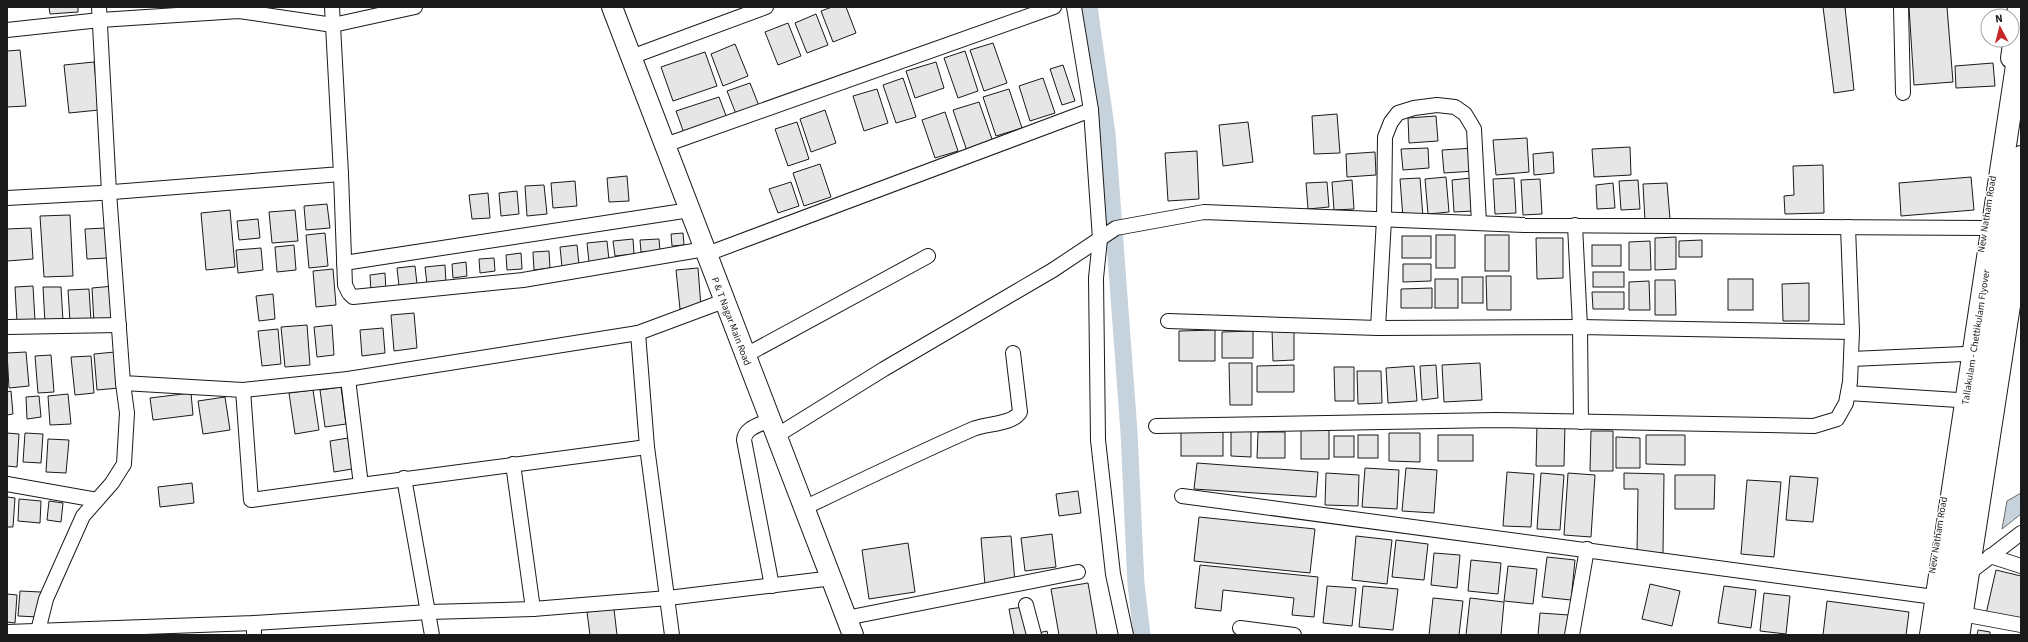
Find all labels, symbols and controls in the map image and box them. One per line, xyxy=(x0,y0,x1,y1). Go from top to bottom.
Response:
north arrow xyxy=(1980,8,2020,48)
text: N xyxy=(1994,11,2003,26)
street label: New Natham Road xyxy=(1974,175,2000,254)
street label: Tallakulam - Chettikulam Flyover xyxy=(1958,268,1994,406)
street label: P & T Nagar Main Road xyxy=(708,275,754,368)
street label: New Natham Road xyxy=(1925,496,1951,575)

